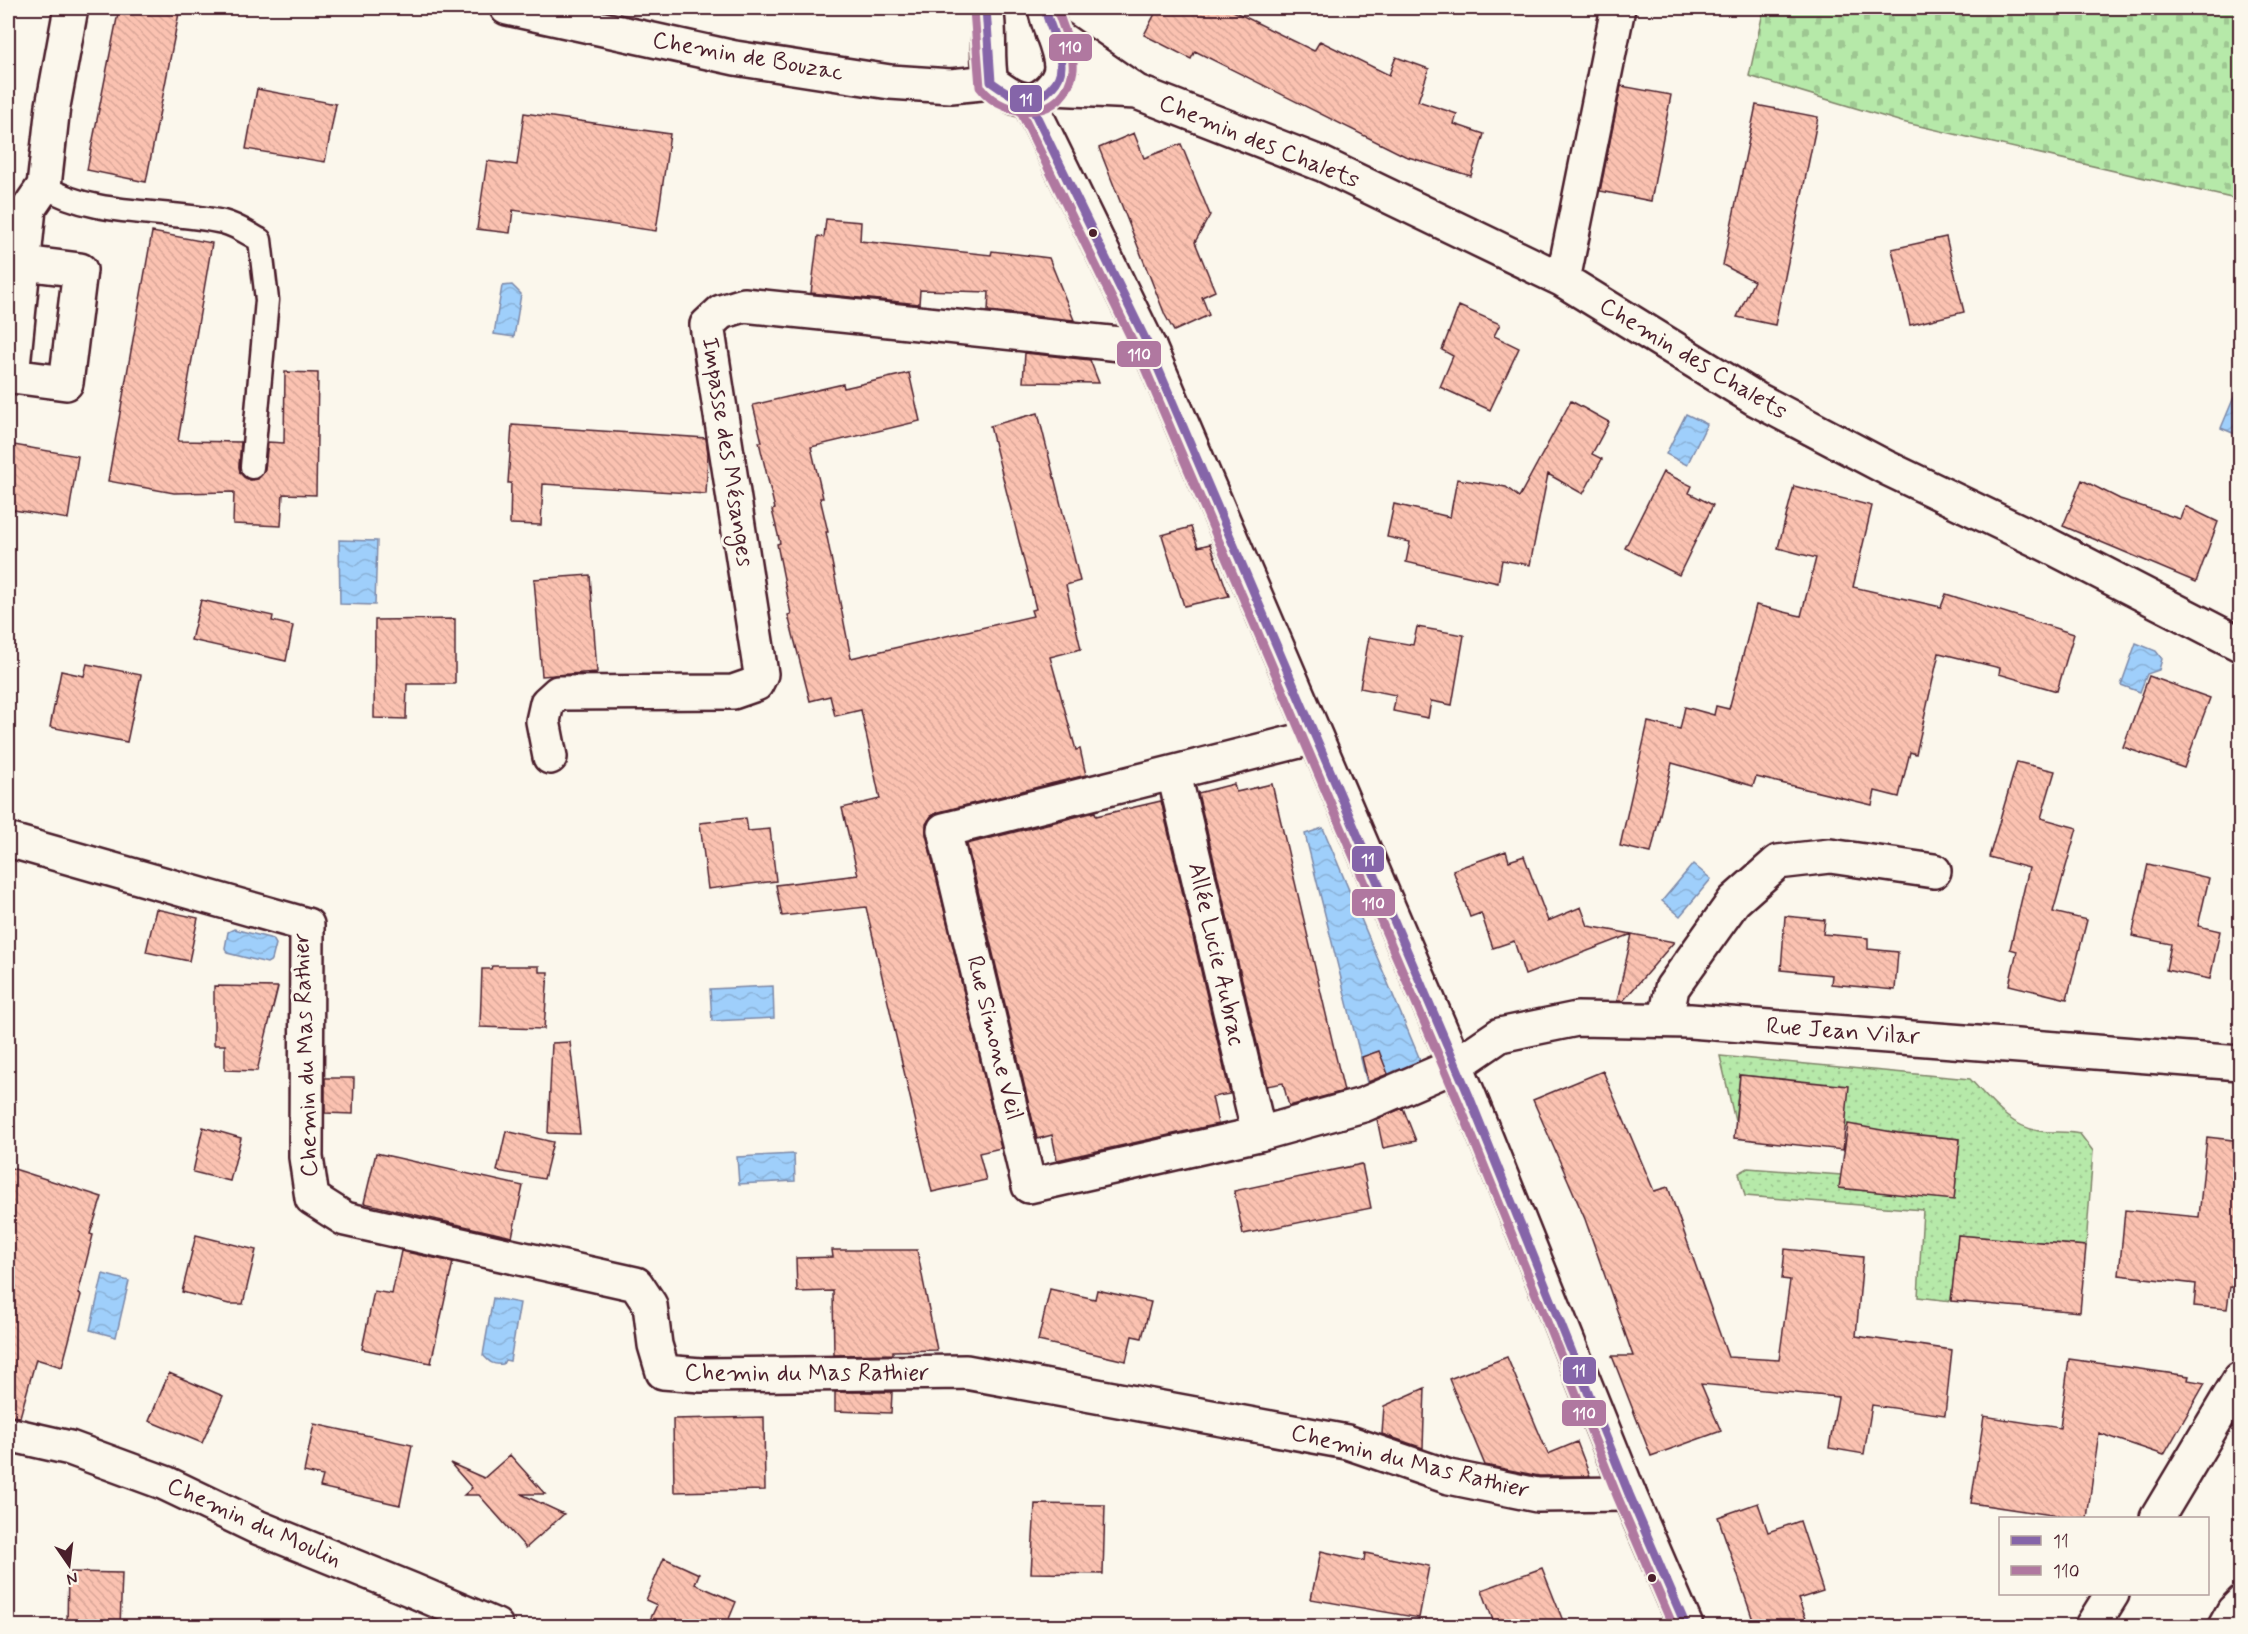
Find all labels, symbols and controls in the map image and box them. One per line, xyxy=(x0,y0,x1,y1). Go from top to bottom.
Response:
street label: Chemin de Bouzac xyxy=(650,25,846,89)
line badge: 110 xyxy=(1048,33,1093,62)
text: 110 xyxy=(1058,38,1082,59)
line badge: 11 xyxy=(1009,84,1043,113)
street label: Chemin des Chalets xyxy=(1154,88,1364,197)
text: 11 xyxy=(1019,90,1033,111)
unlabelled marker xyxy=(1087,227,1099,239)
street label: Chemin des Chalets xyxy=(1593,291,1793,428)
street label: Impasse des Mésanges xyxy=(692,335,761,570)
line badge: 110 xyxy=(1116,340,1162,368)
text: 110 xyxy=(1127,345,1151,366)
line badge: 11 xyxy=(1351,845,1385,873)
text: 11 xyxy=(1361,850,1375,871)
street label: Allée Lucie Aubrac xyxy=(1180,859,1252,1049)
line badge: 110 xyxy=(1351,888,1396,917)
text: 110 xyxy=(1361,894,1385,915)
street label: Chemin du Mas Rathier xyxy=(286,932,326,1178)
street label: Rue Simone Veil xyxy=(959,953,1029,1123)
street label: Rue Jean Vilar xyxy=(1765,1011,1921,1053)
line badge: 11 xyxy=(1562,1356,1597,1385)
street label: Chemin du Mas Rathier xyxy=(685,1358,929,1389)
text: 11 xyxy=(1572,1361,1586,1382)
line badge: 110 xyxy=(1561,1399,1607,1427)
text: 110 xyxy=(1572,1404,1596,1425)
street label: Chemin du Mas Rathier xyxy=(1287,1417,1533,1507)
street label: Chemin du Moulin xyxy=(162,1471,346,1575)
legend xyxy=(1999,1517,2209,1595)
text: 11 xyxy=(2053,1530,2069,1554)
north arrow xyxy=(39,1535,99,1595)
text: 110 xyxy=(2053,1560,2080,1584)
text: N xyxy=(65,1567,80,1590)
unlabelled marker xyxy=(1646,1572,1658,1584)

